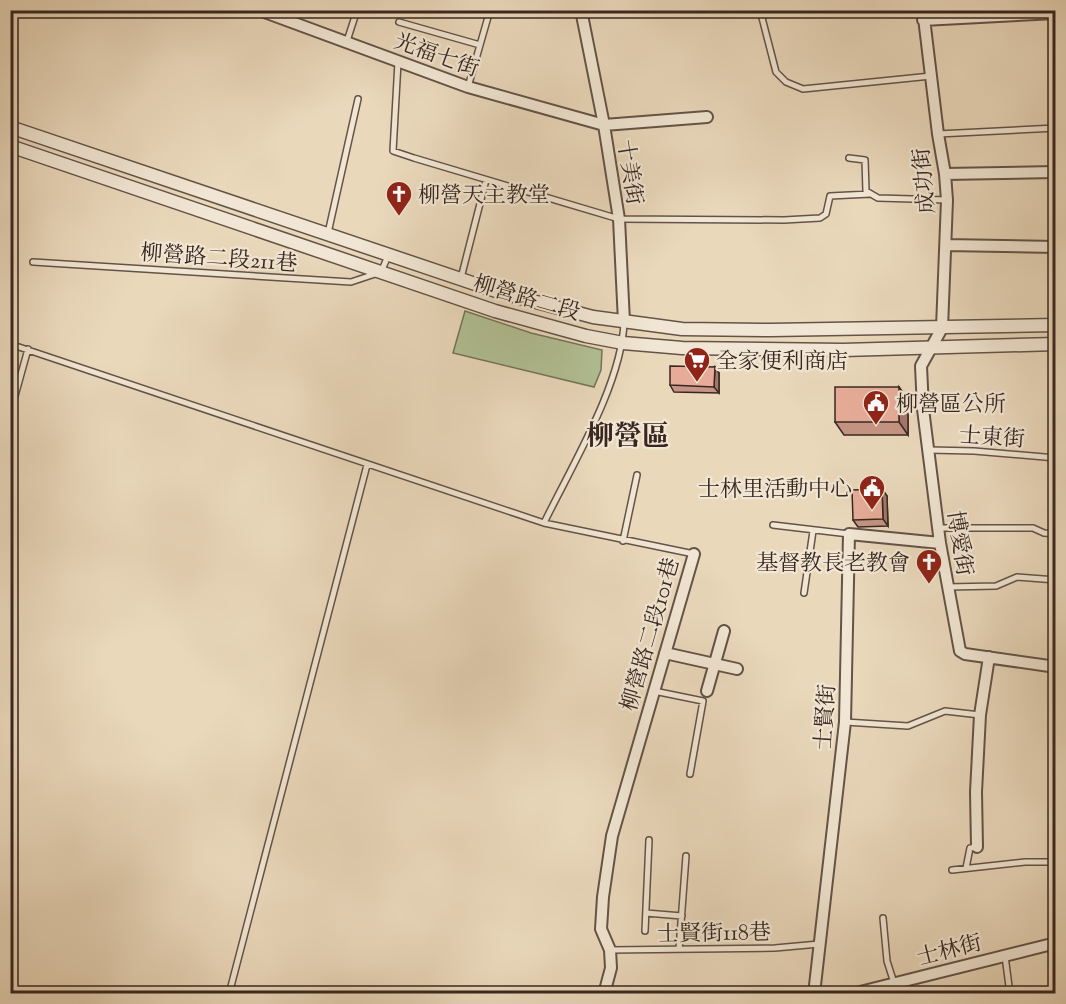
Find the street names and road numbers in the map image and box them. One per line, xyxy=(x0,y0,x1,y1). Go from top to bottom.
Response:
street label: 光福七街 xyxy=(389,27,483,87)
street label: 十美街 xyxy=(607,137,649,208)
street label: 成功街 xyxy=(907,146,945,215)
street label: 柳營路二段211巷 xyxy=(139,239,298,281)
street label: 柳營路二段 xyxy=(469,269,583,330)
street label: 士東街 xyxy=(958,421,1026,457)
street label: 博愛街 xyxy=(937,508,979,579)
street label: 柳營路二段101巷 xyxy=(615,554,689,715)
street label: 士賢街 xyxy=(809,683,845,751)
street label: 士賢街118巷 xyxy=(657,918,771,952)
street label: 士林街 xyxy=(914,928,986,975)

